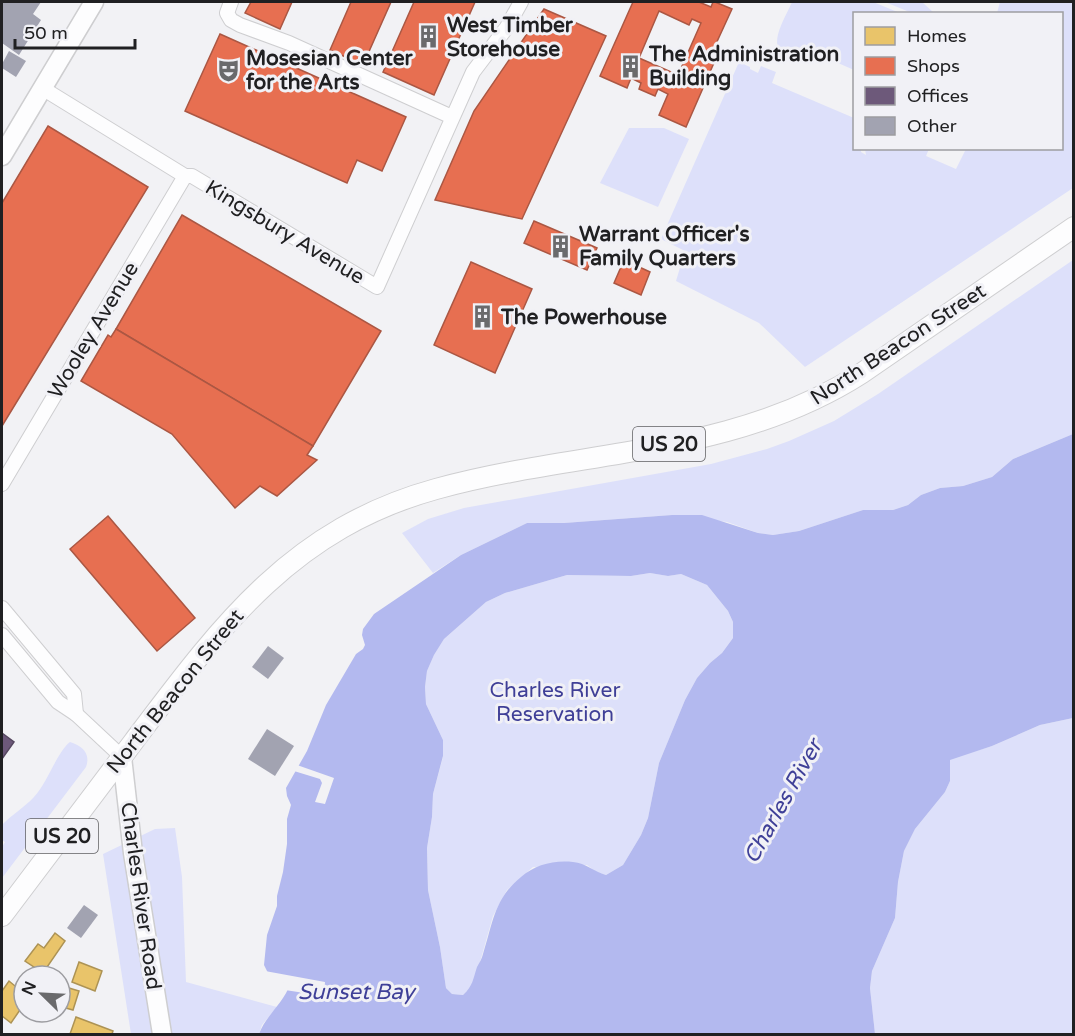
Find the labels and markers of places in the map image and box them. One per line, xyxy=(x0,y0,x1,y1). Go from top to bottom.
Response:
place label: West Timber Storehouse xyxy=(447,13,574,62)
building icon: West Timber Storehouse xyxy=(416,24,442,50)
place label: The Administration Building xyxy=(648,42,839,91)
place label: Mosesian Center for the Arts xyxy=(246,46,414,95)
building icon: The Administration Building xyxy=(618,53,644,79)
theatre icon: Mosesian Center for the Arts xyxy=(215,57,241,83)
place label: Warrant Officer's Family Quarters xyxy=(579,222,750,271)
building icon: Warrant Officer's Family Quarters xyxy=(548,233,574,259)
building icon: The Powerhouse xyxy=(470,304,496,330)
place label: The Powerhouse xyxy=(500,305,667,330)

